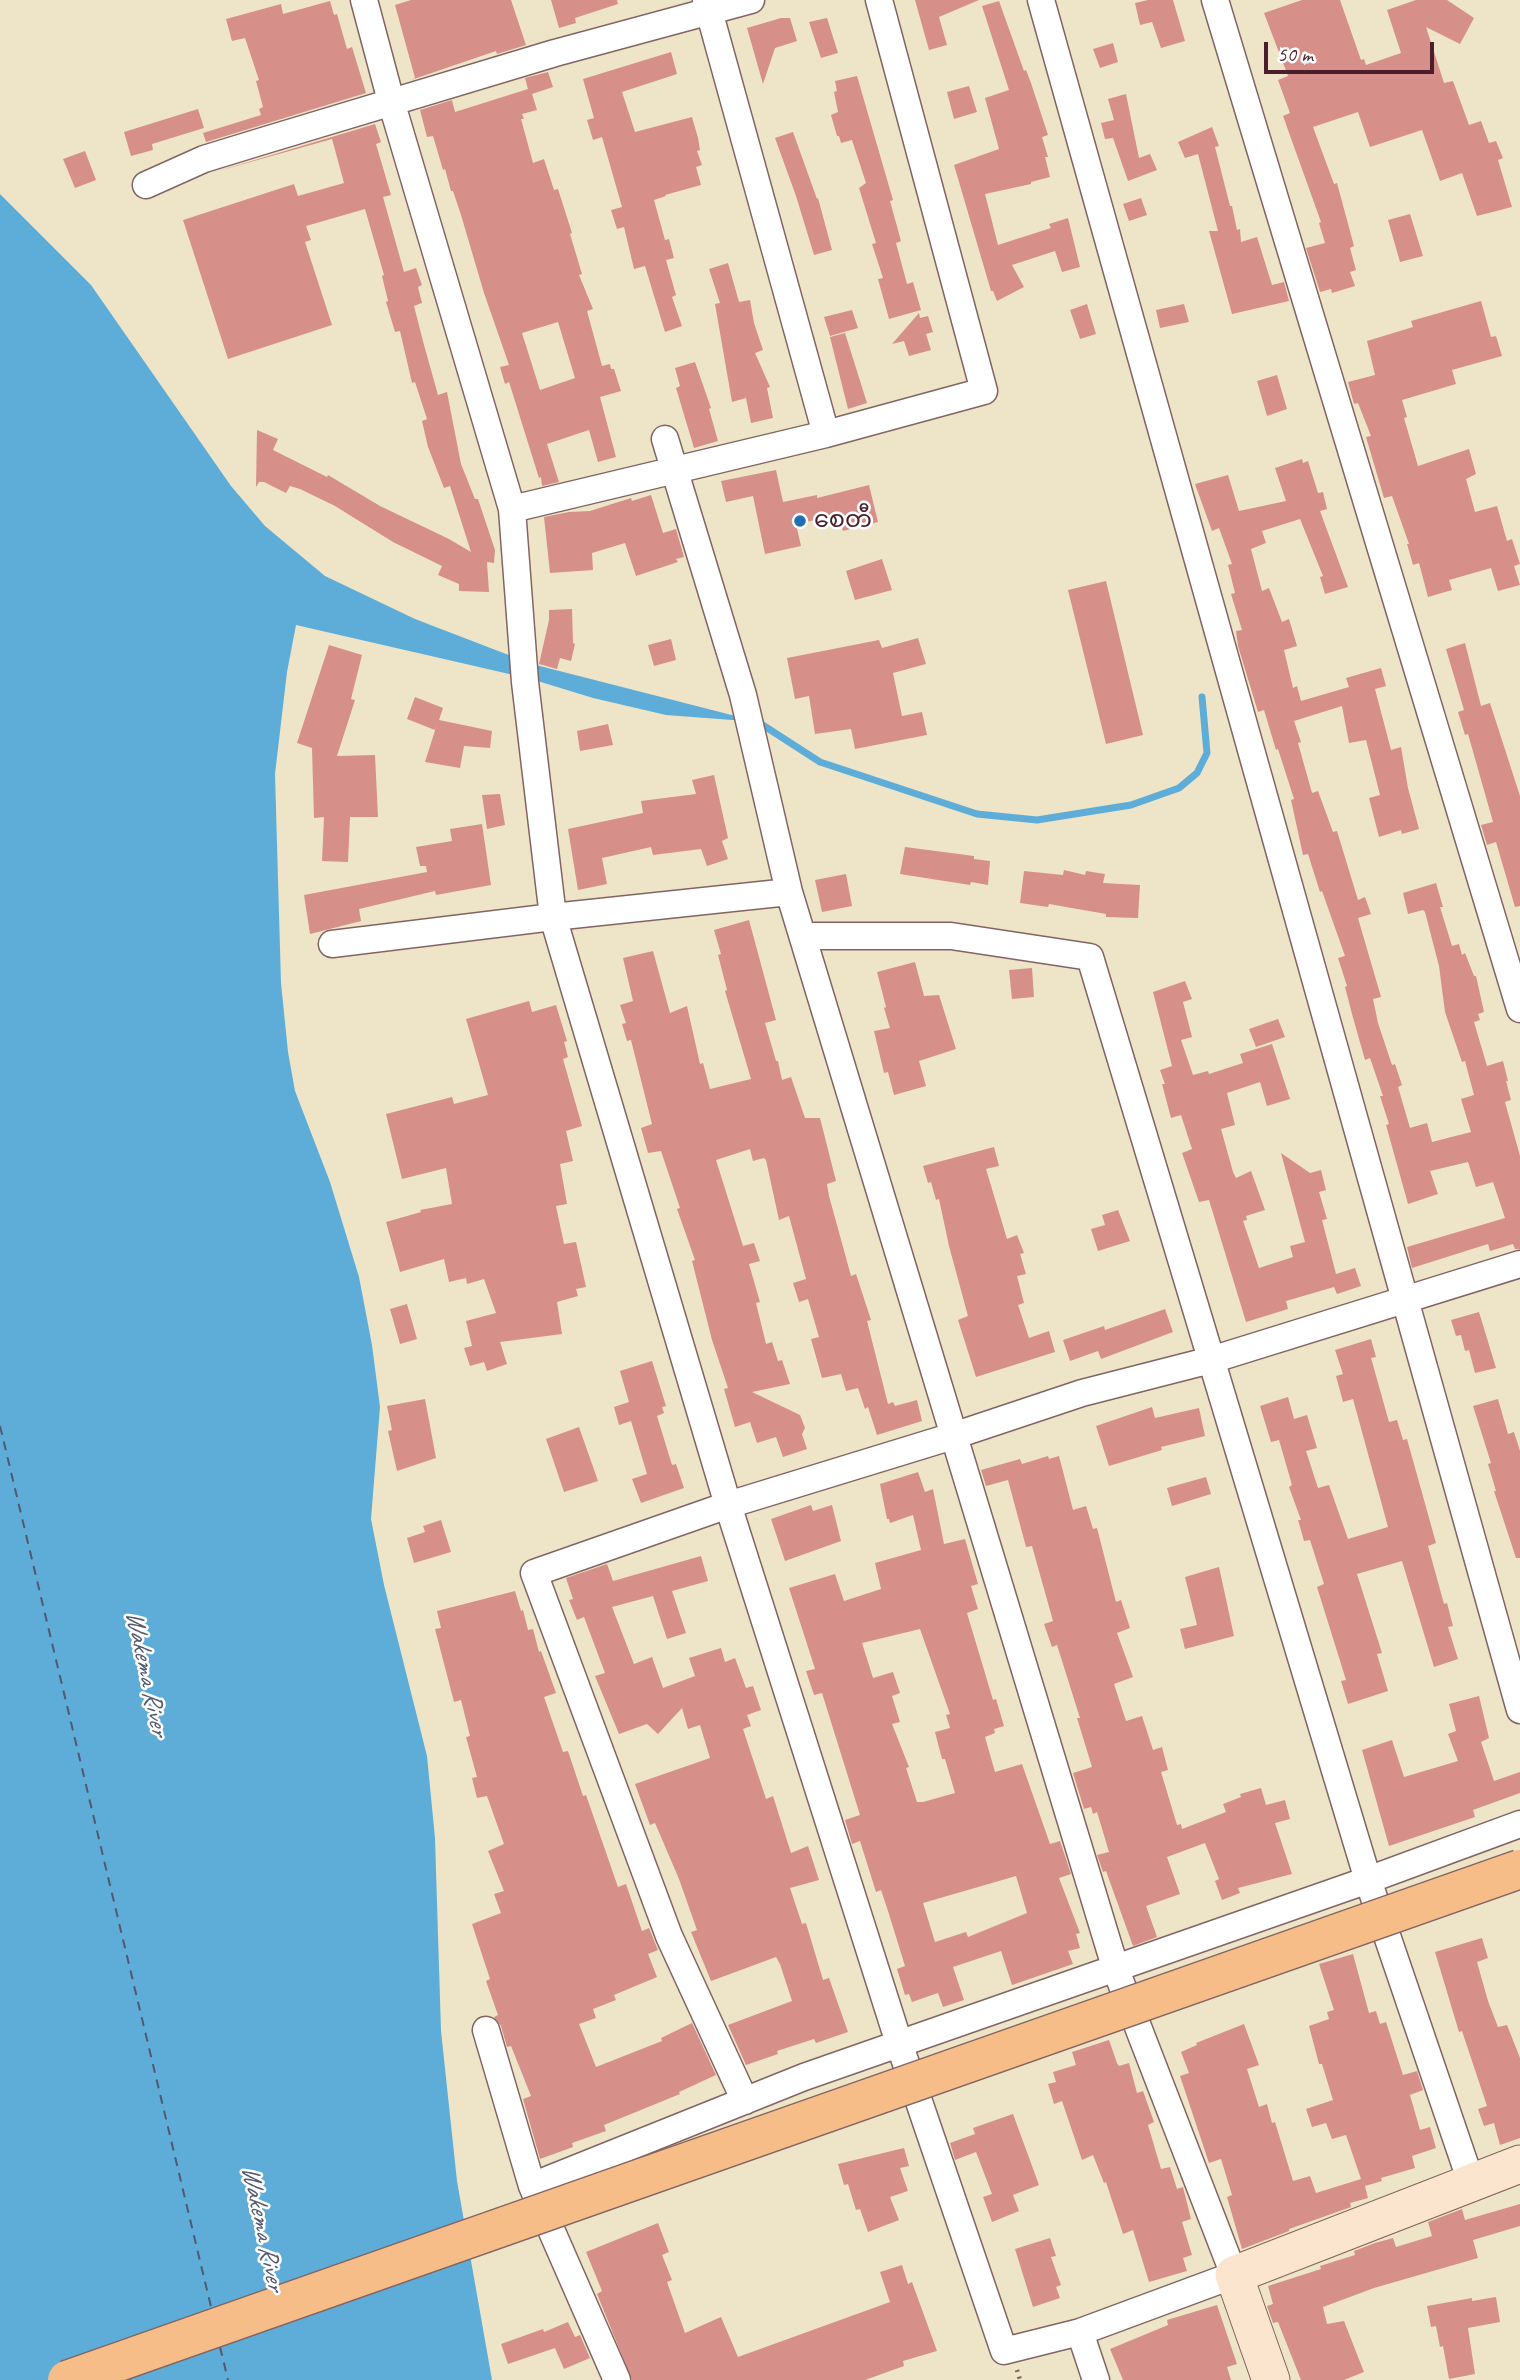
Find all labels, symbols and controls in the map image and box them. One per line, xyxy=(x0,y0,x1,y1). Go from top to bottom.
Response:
scale bar xyxy=(1268,28,1438,72)
text: 50 m xyxy=(1277,41,1313,67)
place label: စေတီ xyxy=(814,507,872,535)
marker: စေတီ xyxy=(792,513,808,529)
water label: Wakema River xyxy=(118,1608,174,1738)
water label: Wakema River xyxy=(234,2163,290,2293)

